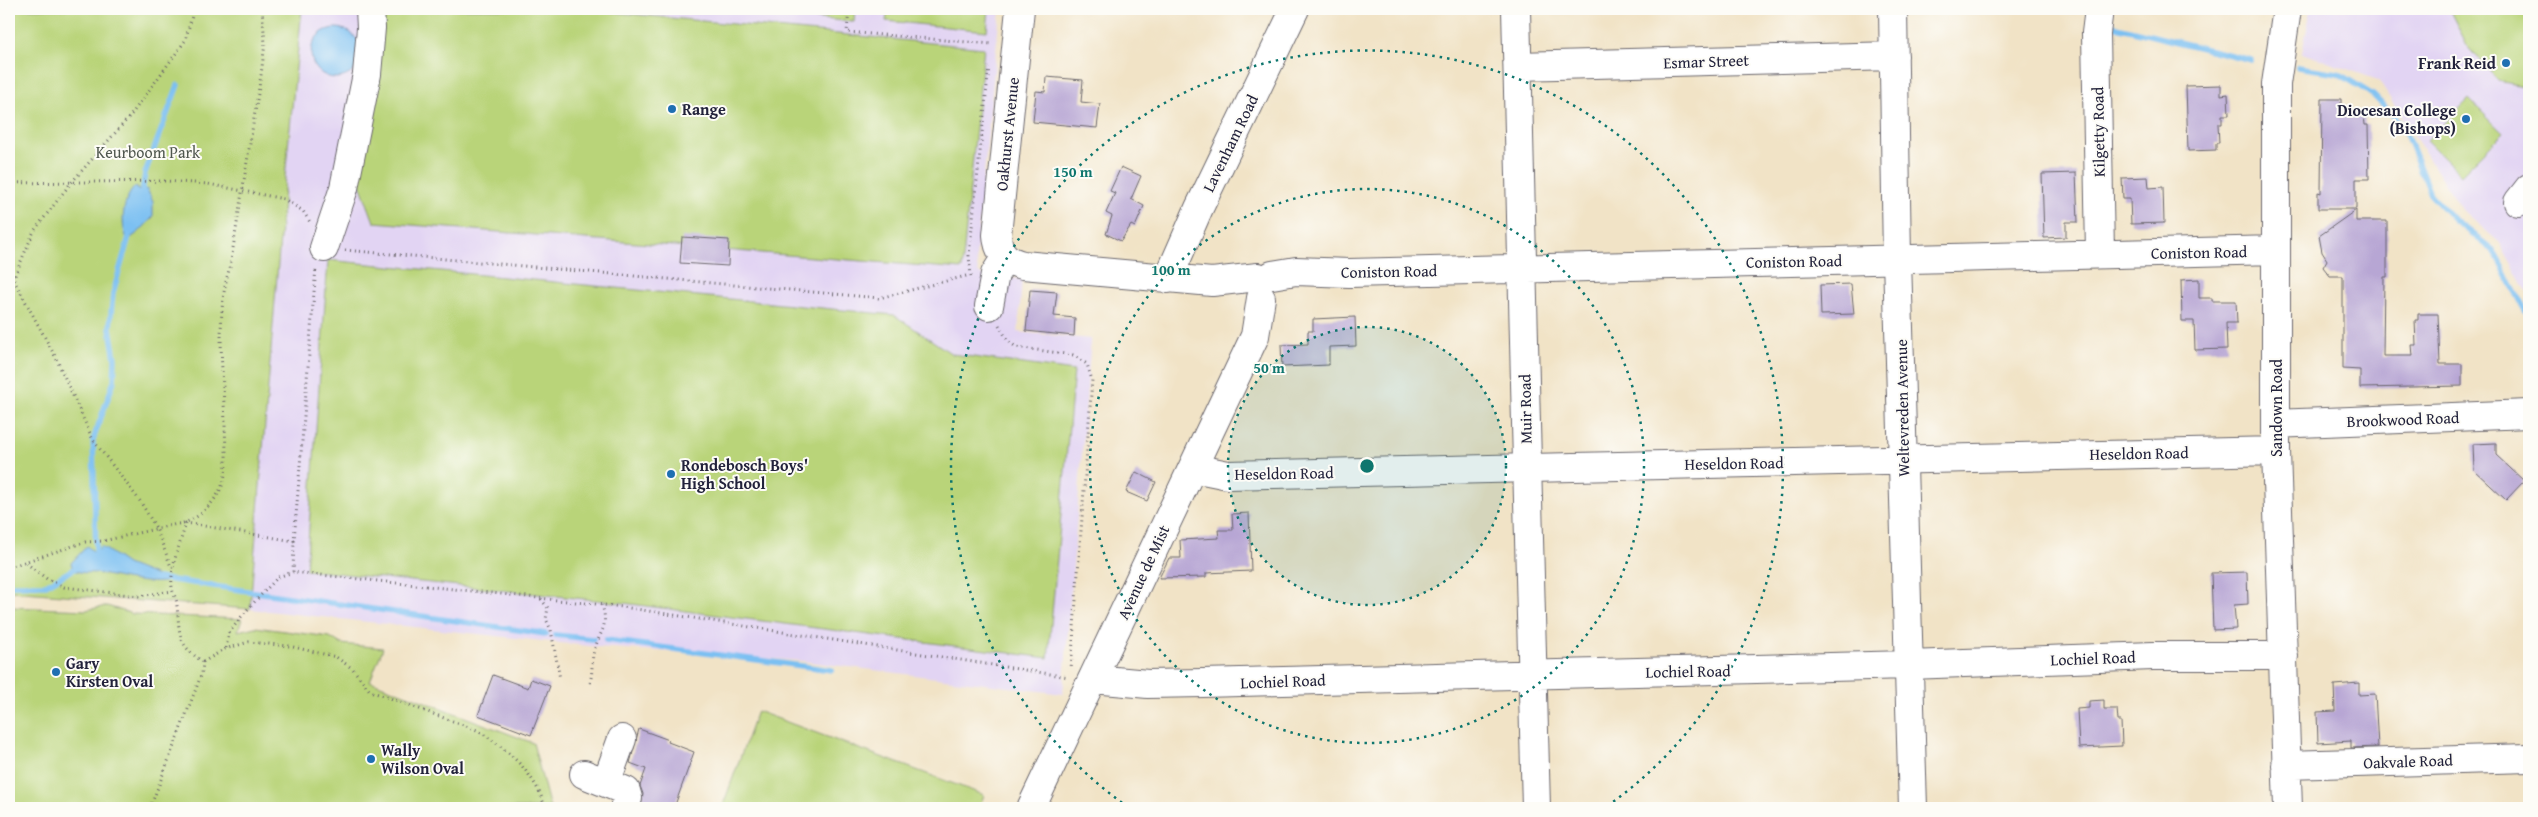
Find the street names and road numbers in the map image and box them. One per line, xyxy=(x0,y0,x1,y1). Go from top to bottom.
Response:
street label: Esmar Street xyxy=(1663,48,1750,74)
street label: Oakhurst Avenue xyxy=(989,76,1025,192)
street label: Kilgetty Road xyxy=(2085,86,2111,177)
street label: Lavenham Road xyxy=(1196,90,1264,196)
street label: Coniston Road xyxy=(2151,239,2248,265)
street label: Coniston Road xyxy=(1746,248,1843,274)
street label: Coniston Road xyxy=(1341,258,1438,284)
street label: Weltevreden Avenue xyxy=(1889,339,1915,477)
street label: Sandown Road xyxy=(2264,358,2288,457)
street label: Muir Road xyxy=(1512,373,1538,444)
street label: Brookwood Road xyxy=(2346,405,2460,433)
street label: Heseldon Road xyxy=(2089,440,2189,466)
street label: Heseldon Road xyxy=(1684,450,1784,476)
street label: Heseldon Road xyxy=(1234,460,1334,486)
street label: Avenue de Mist xyxy=(1111,520,1176,623)
street label: Lochiel Road xyxy=(2050,645,2136,671)
street label: Lochiel Road xyxy=(1645,658,1731,684)
street label: Lochiel Road xyxy=(1240,668,1326,694)
street label: Oakvale Road xyxy=(2363,747,2454,775)

